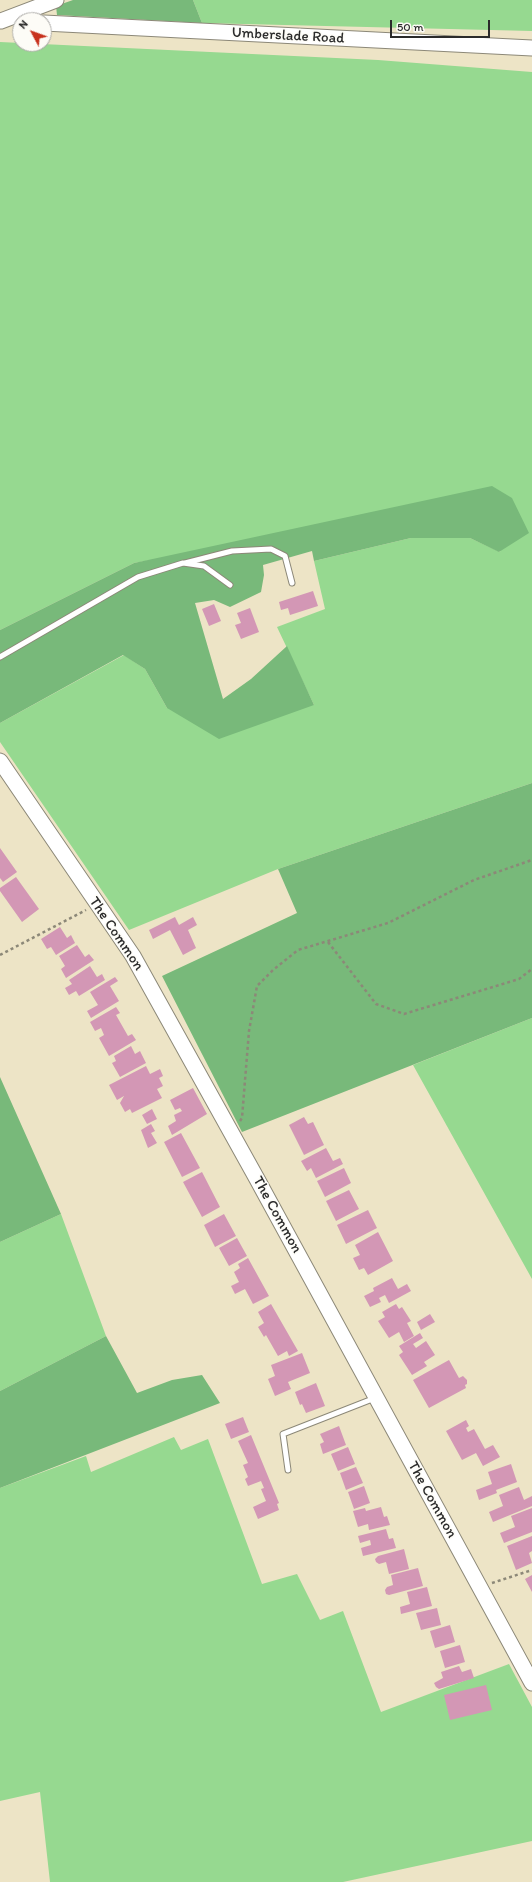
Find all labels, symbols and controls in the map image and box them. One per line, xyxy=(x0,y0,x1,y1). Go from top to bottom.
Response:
north arrow xyxy=(12,12,52,52)
scale bar xyxy=(392,12,492,38)
text: N xyxy=(16,17,31,32)
text: 50 m xyxy=(397,20,423,34)
street label: Umberslade Road xyxy=(231,24,345,48)
street label: The Common xyxy=(85,894,147,974)
street label: The Common xyxy=(248,1173,306,1257)
street label: The Common xyxy=(403,1458,461,1542)

